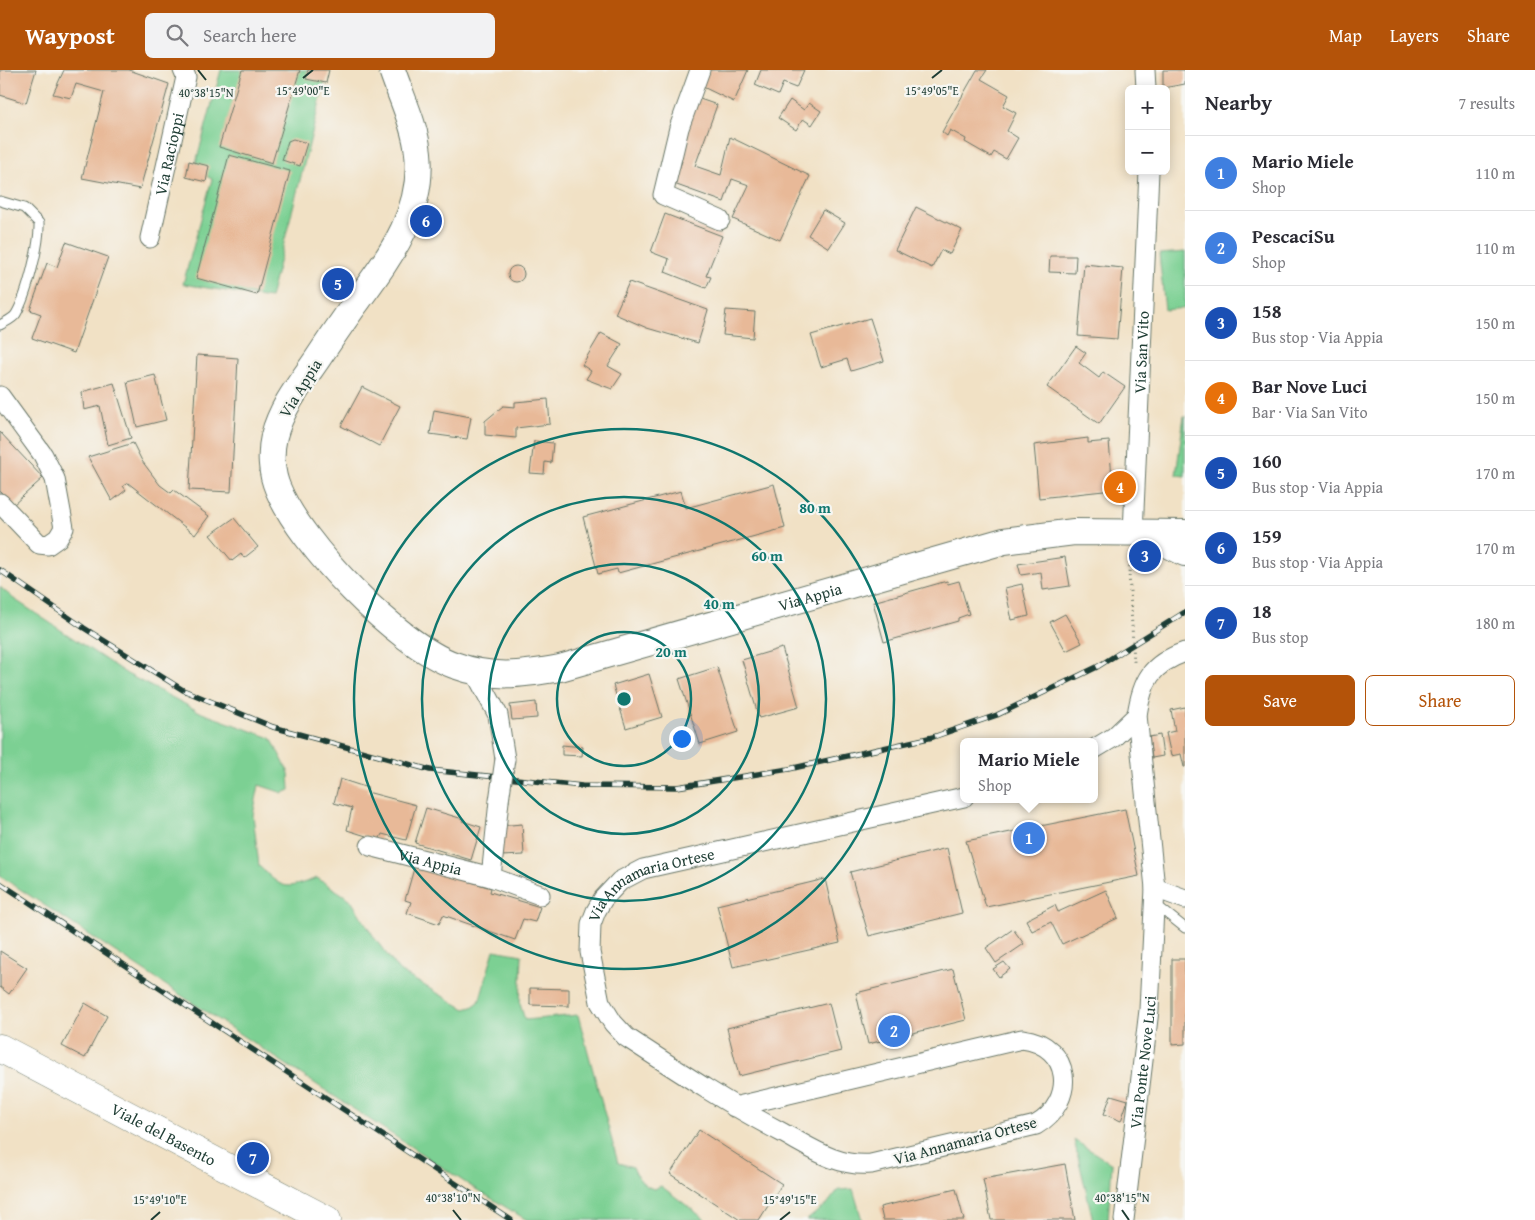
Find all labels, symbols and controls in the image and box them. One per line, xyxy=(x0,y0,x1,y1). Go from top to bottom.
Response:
search box xyxy=(145,13,495,58)
text: Waypost xyxy=(25,18,115,53)
icon: search xyxy=(163,21,191,49)
text: Search here xyxy=(203,21,297,49)
text: Map xyxy=(1329,22,1362,49)
text: Layers xyxy=(1390,22,1439,49)
text: Share xyxy=(1467,22,1510,49)
text: 15°49'00"E xyxy=(276,82,330,99)
text: 15°49'05"E xyxy=(905,82,959,99)
text: 40°38'15"N xyxy=(178,84,234,101)
map controls xyxy=(1125,85,1170,175)
button: + xyxy=(1125,85,1170,130)
text: Nearby xyxy=(1205,87,1272,118)
text: 7 results xyxy=(1458,91,1515,115)
street label: Via Racioppi xyxy=(148,110,190,198)
button: − xyxy=(1125,130,1170,175)
text: Mario Miele xyxy=(1252,147,1354,175)
text: 1 xyxy=(1217,161,1225,185)
text: 110 m xyxy=(1475,161,1515,185)
text: Shop xyxy=(1252,175,1286,199)
pin: 6 xyxy=(410,202,442,240)
text: PescaciSu xyxy=(1252,222,1335,250)
text: 2 xyxy=(1217,236,1225,260)
text: 110 m xyxy=(1475,236,1515,260)
text: Shop xyxy=(1252,250,1286,274)
pin: 5 xyxy=(322,265,354,303)
text: 158 xyxy=(1252,297,1282,325)
street label: Via San Vito xyxy=(1127,310,1155,394)
text: 3 xyxy=(1217,311,1225,335)
text: 150 m xyxy=(1475,311,1515,335)
text: Bus stop · Via Appia xyxy=(1252,325,1383,349)
street label: Via Appia xyxy=(273,354,328,422)
text: Bar Nove Luci xyxy=(1252,372,1367,400)
text: 4 xyxy=(1217,386,1225,410)
text: 150 m xyxy=(1475,386,1515,410)
text: Bar · Via San Vito xyxy=(1252,400,1368,424)
text: 160 xyxy=(1252,447,1282,475)
text: 5 xyxy=(1217,461,1225,485)
text: 170 m xyxy=(1475,461,1515,485)
pin: 4 xyxy=(1104,468,1136,506)
text: Bus stop · Via Appia xyxy=(1252,475,1383,499)
text: 80 m xyxy=(799,497,831,518)
text: 159 xyxy=(1252,522,1282,550)
text: 6 xyxy=(1217,536,1225,560)
text: 170 m xyxy=(1475,536,1515,560)
pin: 3 xyxy=(1129,537,1161,575)
text: 60 m xyxy=(751,545,783,566)
text: Bus stop · Via Appia xyxy=(1252,550,1383,574)
street label: Via Appia xyxy=(775,576,845,617)
text: 40 m xyxy=(703,593,735,614)
text: 18 xyxy=(1252,597,1272,625)
text: 7 xyxy=(1217,611,1225,635)
text: 180 m xyxy=(1475,611,1515,635)
text: Bus stop xyxy=(1252,625,1308,649)
text: 20 m xyxy=(655,641,687,662)
button: Save xyxy=(1205,675,1355,726)
button: Share xyxy=(1365,675,1515,726)
centre of rings xyxy=(615,690,633,708)
your location xyxy=(669,726,695,752)
popup xyxy=(960,738,1098,803)
text: Mario Miele xyxy=(978,745,1080,773)
text: Shop xyxy=(978,773,1012,797)
pin: 1 xyxy=(1013,819,1045,857)
street label: Via Annamaria Ortese xyxy=(581,841,717,925)
street label: Via Appia xyxy=(396,842,465,881)
street label: Via Ponte Nove Luci xyxy=(1123,995,1162,1130)
pin: 2 xyxy=(878,1012,910,1050)
street label: Viale del Basento xyxy=(107,1097,220,1172)
street label: Via Annamaria Ortese xyxy=(891,1109,1039,1171)
pin: 7 xyxy=(237,1139,269,1177)
text: 40°38'10"N xyxy=(425,1189,481,1206)
text: 40°38'15"N xyxy=(1094,1189,1150,1206)
text: 15°49'10"E xyxy=(133,1191,187,1208)
text: 15°49'15"E xyxy=(763,1191,817,1208)

